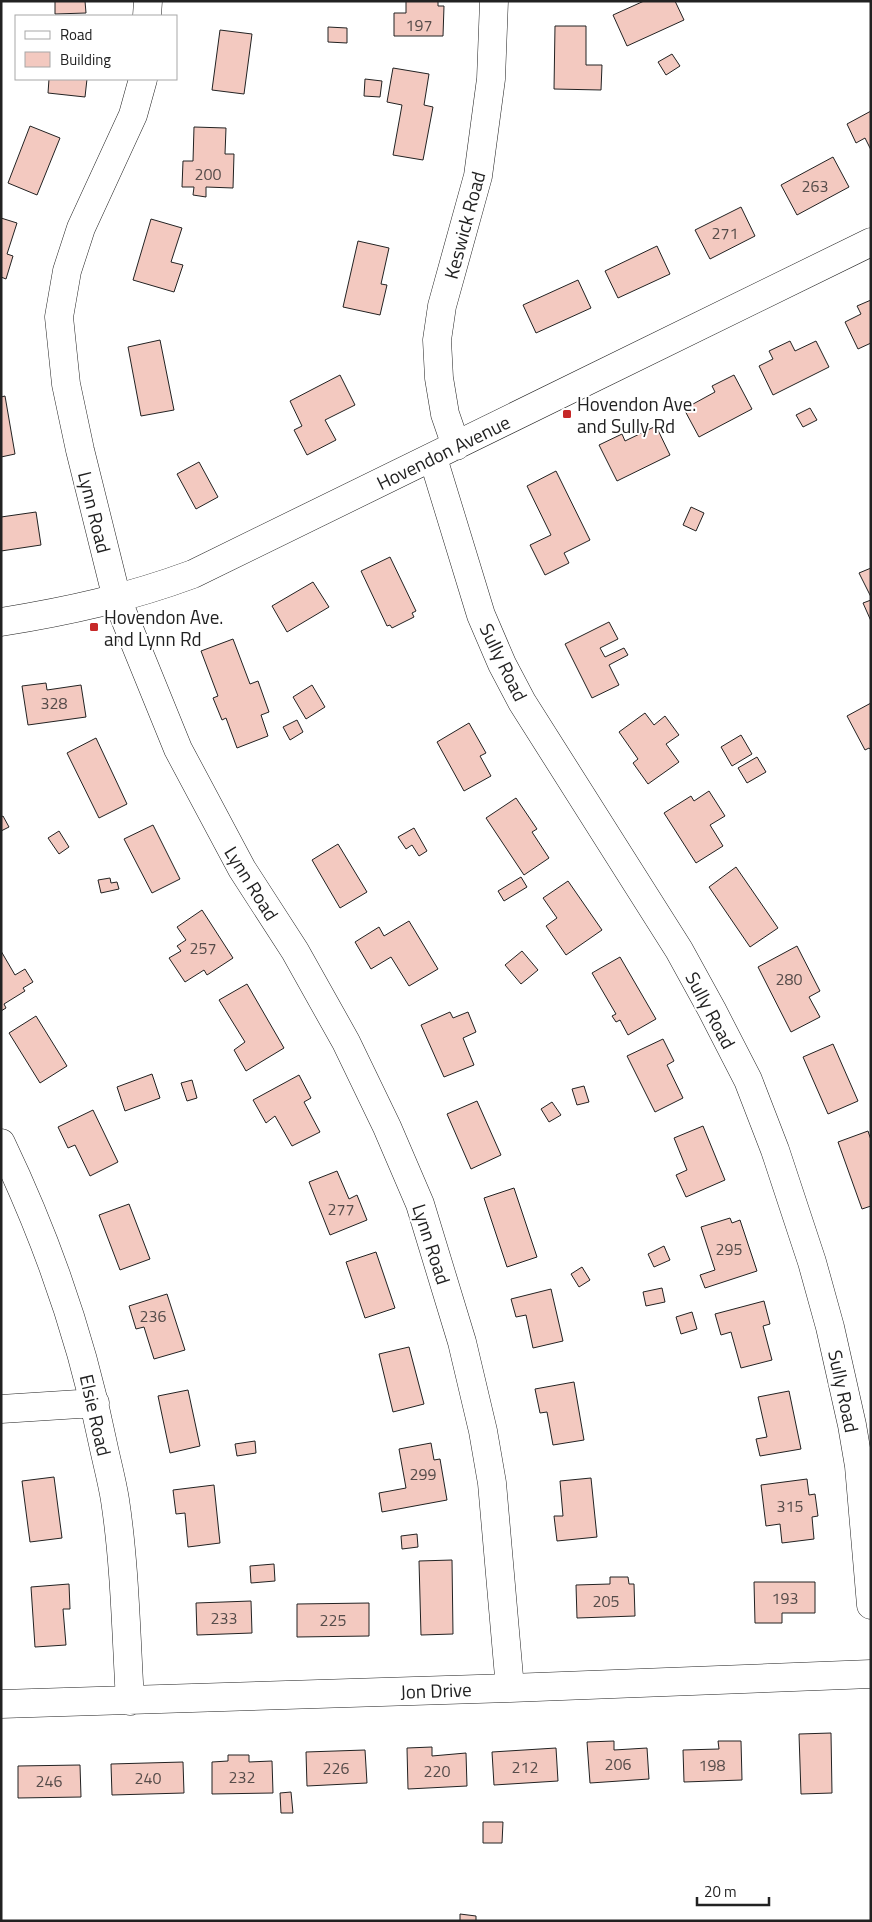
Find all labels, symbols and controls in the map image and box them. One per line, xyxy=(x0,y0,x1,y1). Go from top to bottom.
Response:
house number: 197 xyxy=(406,13,432,37)
legend xyxy=(15,15,178,80)
text: Road xyxy=(60,23,92,46)
text: Building xyxy=(60,48,111,71)
house number: 200 xyxy=(195,162,221,186)
street label: Keswick Road xyxy=(436,168,492,282)
house number: 263 xyxy=(802,174,828,198)
house number: 271 xyxy=(712,221,738,245)
place label: Hovendon Ave. and Sully Rd xyxy=(577,389,696,440)
street label: Hovendon Avenue xyxy=(371,407,515,497)
marker: Hovendon Ave. and Sully Rd xyxy=(561,408,573,420)
street label: Lynn Road xyxy=(71,468,119,556)
place label: Hovendon Ave. and Lynn Rd xyxy=(104,602,223,653)
street label: Sully Road xyxy=(473,618,535,706)
marker: Hovendon Ave. and Lynn Rd xyxy=(88,621,100,633)
house number: 328 xyxy=(41,691,67,715)
street label: Lynn Road xyxy=(218,840,286,926)
house number: 257 xyxy=(190,936,216,960)
street label: Sully Road xyxy=(679,966,743,1054)
house number: 280 xyxy=(776,967,802,991)
house number: 277 xyxy=(328,1197,354,1221)
street label: Lynn Road xyxy=(405,1200,459,1288)
house number: 295 xyxy=(716,1237,742,1261)
house number: 236 xyxy=(140,1304,166,1328)
street label: Sully Road xyxy=(821,1347,867,1435)
street label: Elsie Road xyxy=(73,1371,119,1459)
house number: 299 xyxy=(410,1462,436,1486)
house number: 315 xyxy=(777,1494,803,1518)
house number: 193 xyxy=(772,1586,798,1610)
house number: 205 xyxy=(593,1589,619,1613)
house number: 233 xyxy=(211,1606,237,1630)
house number: 225 xyxy=(320,1608,346,1632)
street label: Jon Drive xyxy=(400,1674,472,1706)
house number: 206 xyxy=(605,1752,631,1776)
house number: 198 xyxy=(699,1753,725,1777)
house number: 212 xyxy=(512,1755,538,1779)
house number: 226 xyxy=(323,1756,349,1780)
house number: 220 xyxy=(424,1759,450,1783)
house number: 232 xyxy=(229,1765,255,1789)
house number: 240 xyxy=(135,1766,161,1790)
house number: 246 xyxy=(36,1769,62,1793)
scale bar xyxy=(697,1874,770,1906)
text: 20 m xyxy=(704,1880,737,1903)

